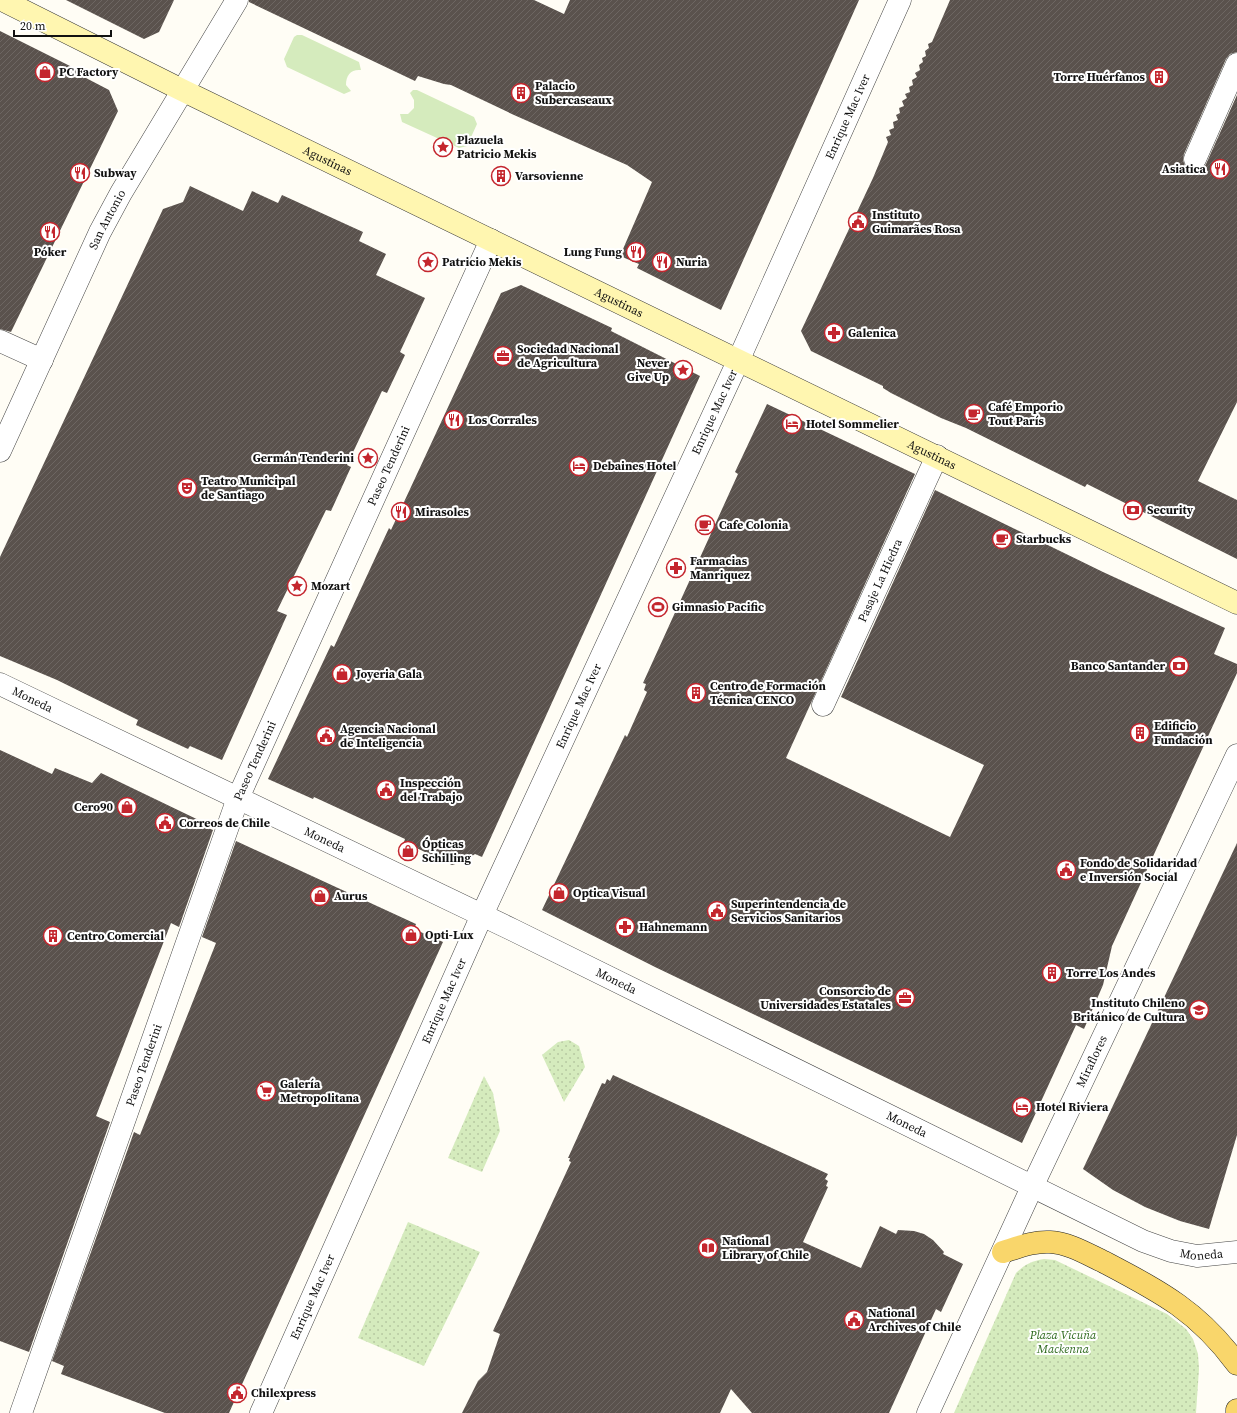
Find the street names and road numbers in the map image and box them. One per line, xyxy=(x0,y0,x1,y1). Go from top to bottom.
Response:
street label: Enrique Mac Iver xyxy=(822,71,874,162)
street label: Agustinas xyxy=(300,142,355,179)
street label: San Antonio xyxy=(85,186,130,252)
street label: Agustinas xyxy=(592,284,646,321)
street label: Enrique Mac Iver xyxy=(688,367,741,457)
street label: Paseo Tenderini xyxy=(364,423,414,508)
street label: Agustinas xyxy=(905,436,959,473)
street label: Pasaje La Hiedra xyxy=(854,535,906,625)
street label: Enrique Mac Iver xyxy=(552,661,605,751)
street label: Moneda xyxy=(9,683,56,717)
street label: Paseo Tenderini xyxy=(230,718,280,803)
street label: Moneda xyxy=(302,823,348,857)
street label: Enrique Mac Iver xyxy=(418,955,470,1046)
street label: Moneda xyxy=(593,964,640,998)
street label: Paseo Tenderini xyxy=(122,1021,166,1108)
street label: Miraflores xyxy=(1073,1033,1111,1090)
street label: Moneda xyxy=(884,1108,931,1142)
street label: Moneda xyxy=(1178,1245,1225,1264)
street label: Enrique Mac Iver xyxy=(287,1252,338,1342)

